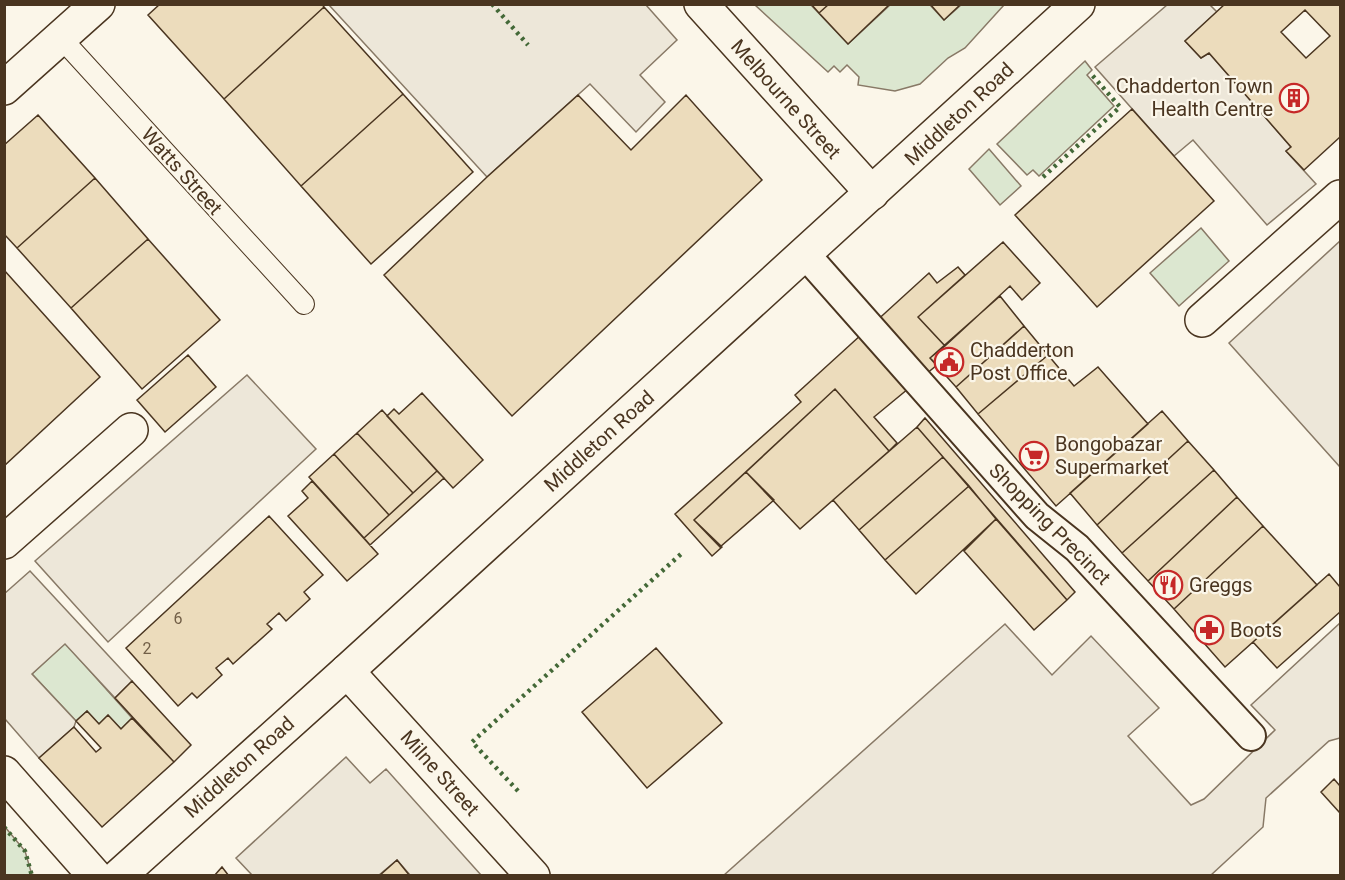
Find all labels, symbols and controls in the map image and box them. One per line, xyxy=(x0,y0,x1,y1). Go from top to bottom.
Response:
street label: Melbourne Street xyxy=(726,34,846,164)
street label: Middleton Road xyxy=(900,57,1018,171)
place label: Chadderton Town Health Centre xyxy=(1116,74,1273,121)
building icon: Chadderton Town Health Centre xyxy=(1278,82,1310,114)
street label: Watts Street xyxy=(136,122,228,220)
place label: Chadderton Post Office xyxy=(970,338,1074,385)
public building icon: Chadderton Post Office xyxy=(933,346,965,378)
street label: Middleton Road xyxy=(539,385,659,497)
place label: Bongobazar Supermarket xyxy=(1055,432,1169,479)
supermarket icon: Bongobazar Supermarket xyxy=(1018,440,1050,472)
street label: Shopping Precinct xyxy=(984,458,1116,590)
restaurant icon: Greggs xyxy=(1152,569,1184,601)
place label: Greggs xyxy=(1189,573,1253,597)
house number: 6 xyxy=(174,609,183,628)
pharmacy icon: Boots xyxy=(1193,614,1225,646)
place label: Boots xyxy=(1230,618,1282,642)
house number: 2 xyxy=(143,639,152,658)
street label: Middleton Road xyxy=(179,711,299,823)
street label: Milne Street xyxy=(395,725,485,821)

